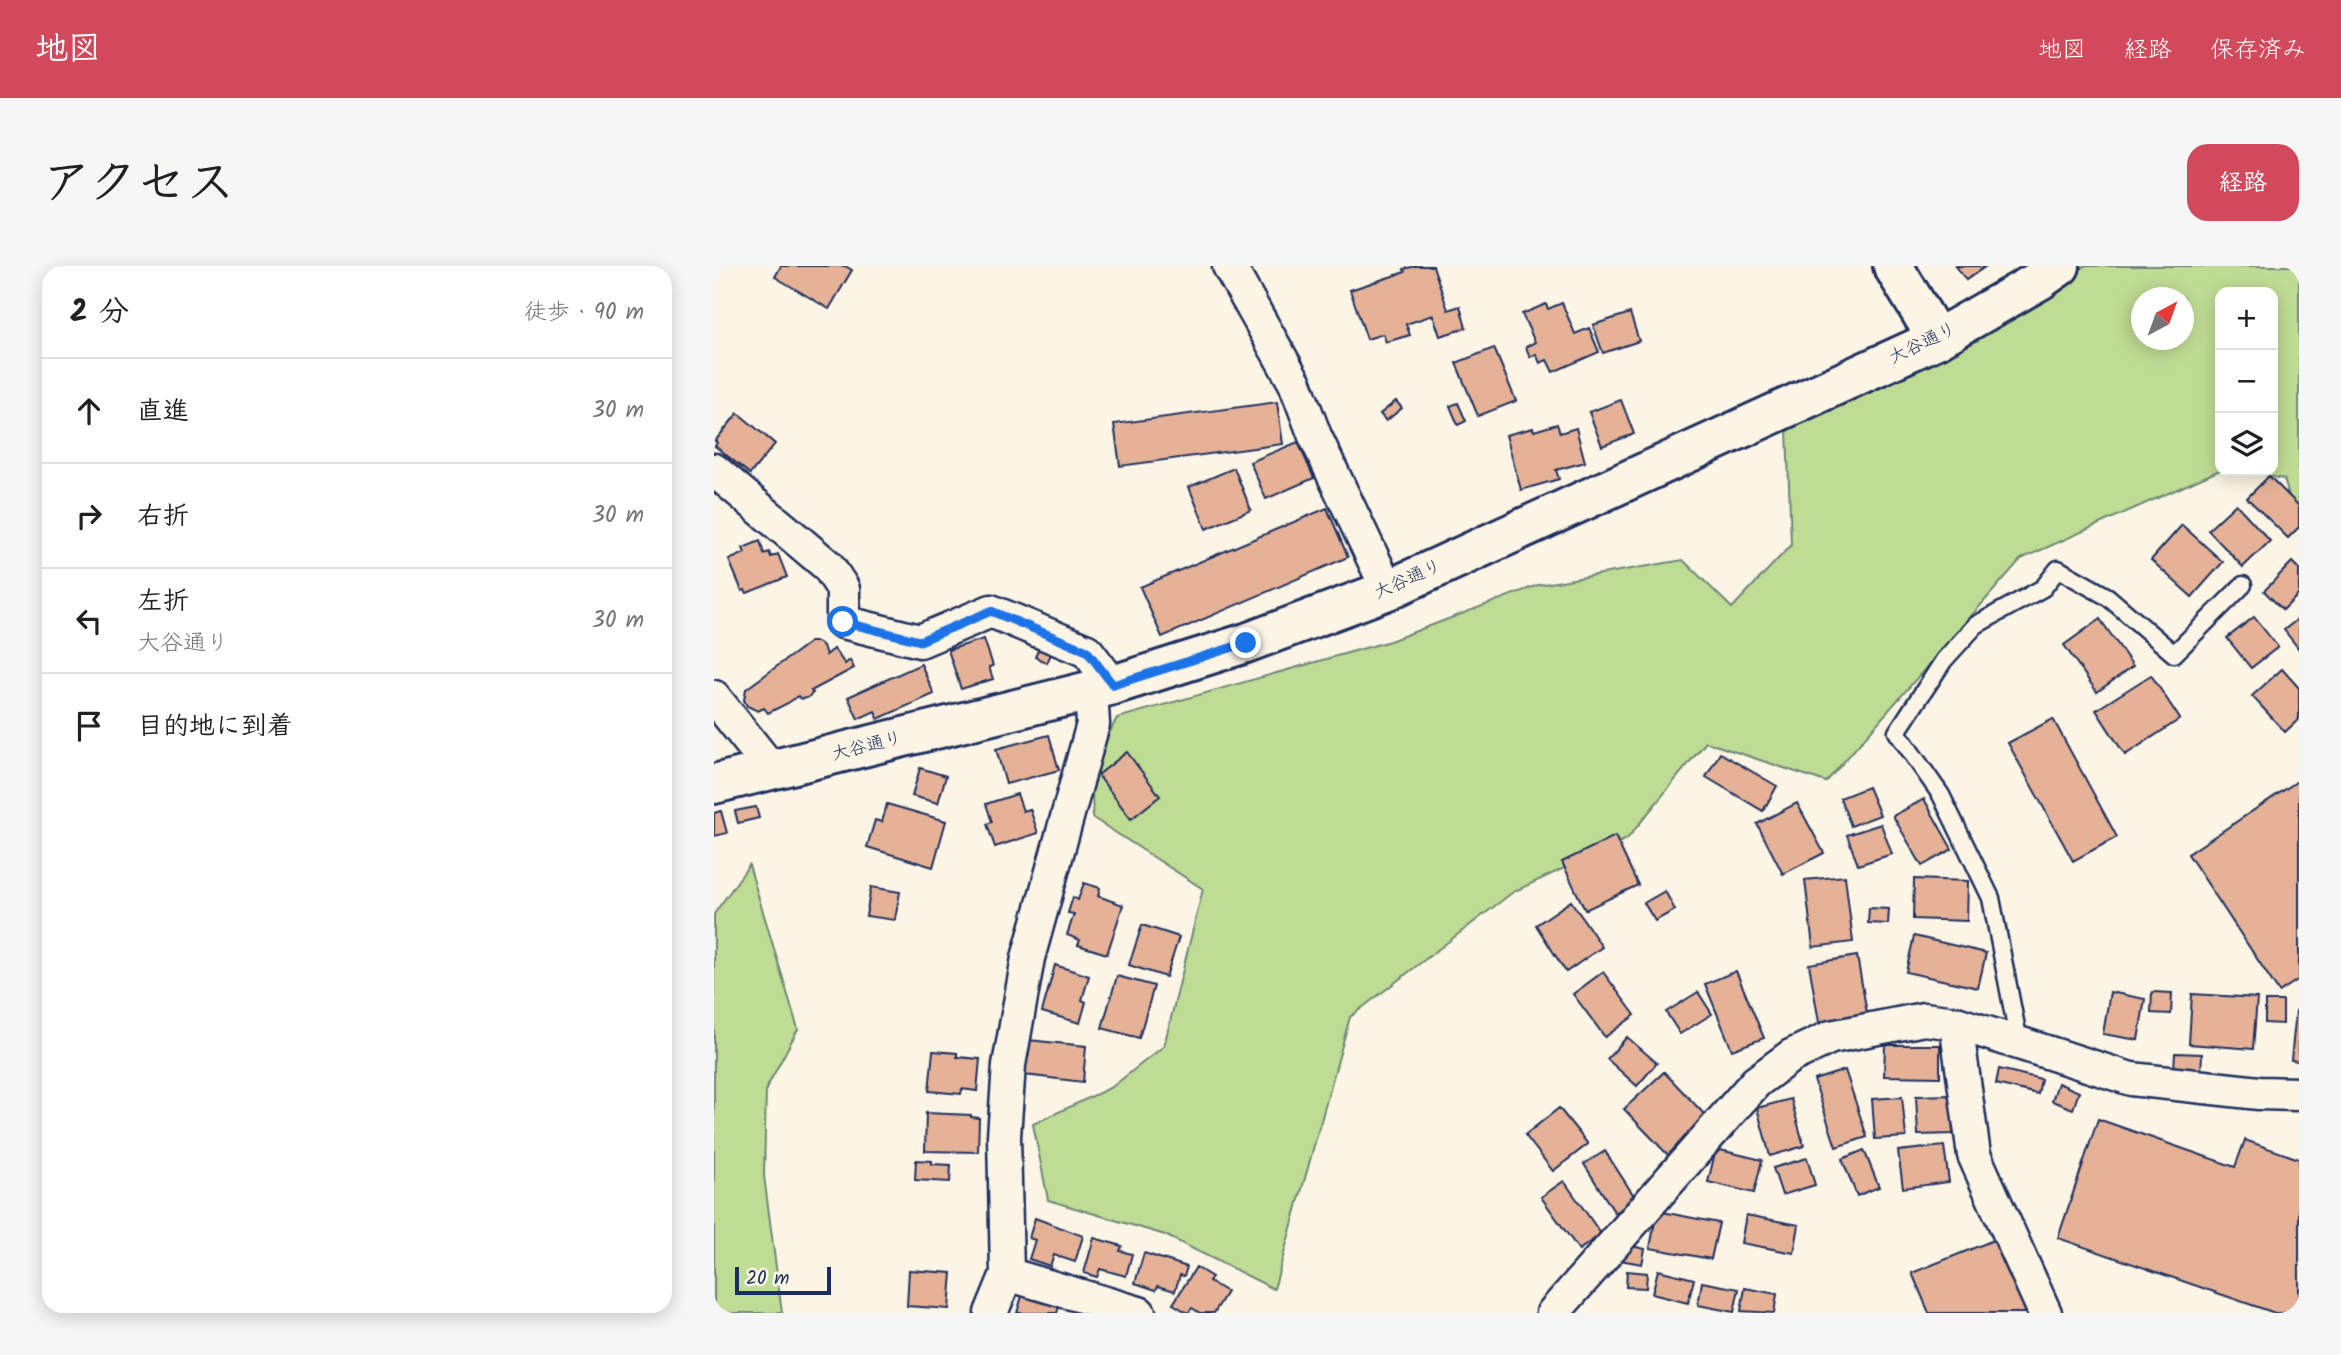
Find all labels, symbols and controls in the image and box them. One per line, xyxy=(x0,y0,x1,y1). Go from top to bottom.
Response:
text: 地図 xyxy=(35,24,101,77)
text: 地図 xyxy=(2038,31,2086,70)
text: 経路 xyxy=(2124,31,2172,70)
text: 保存済み xyxy=(2210,31,2306,70)
button: 経路 xyxy=(2187,144,2299,221)
text: アクセス xyxy=(42,146,235,224)
north arrow xyxy=(2131,287,2194,350)
map controls xyxy=(2215,287,2278,476)
button: + xyxy=(2215,287,2278,350)
text: 2 分 xyxy=(70,289,129,337)
text: 徒歩 · 90 m xyxy=(524,295,644,331)
street label: 大谷通り xyxy=(1884,315,1962,373)
button: − xyxy=(2215,350,2278,413)
text: 直進 xyxy=(137,391,189,433)
icon: ahead xyxy=(70,392,108,430)
text: 30 m xyxy=(592,393,644,429)
button: layers xyxy=(2215,413,2278,476)
text: 右折 xyxy=(137,496,189,538)
icon: right xyxy=(70,497,108,535)
text: 30 m xyxy=(592,498,644,534)
street label: 大谷通り xyxy=(1369,552,1447,608)
text: 左折 xyxy=(137,581,189,623)
icon: left xyxy=(70,602,108,640)
text: 30 m xyxy=(592,603,644,639)
route start xyxy=(827,606,858,637)
text: 大谷通り xyxy=(137,626,229,662)
route end xyxy=(1230,627,1261,658)
text: 目的地に到着 xyxy=(137,706,293,748)
icon: arrive xyxy=(70,707,108,745)
street label: 大谷通り xyxy=(829,724,905,770)
scale bar xyxy=(735,1264,831,1296)
text: 20 m xyxy=(746,1264,789,1294)

